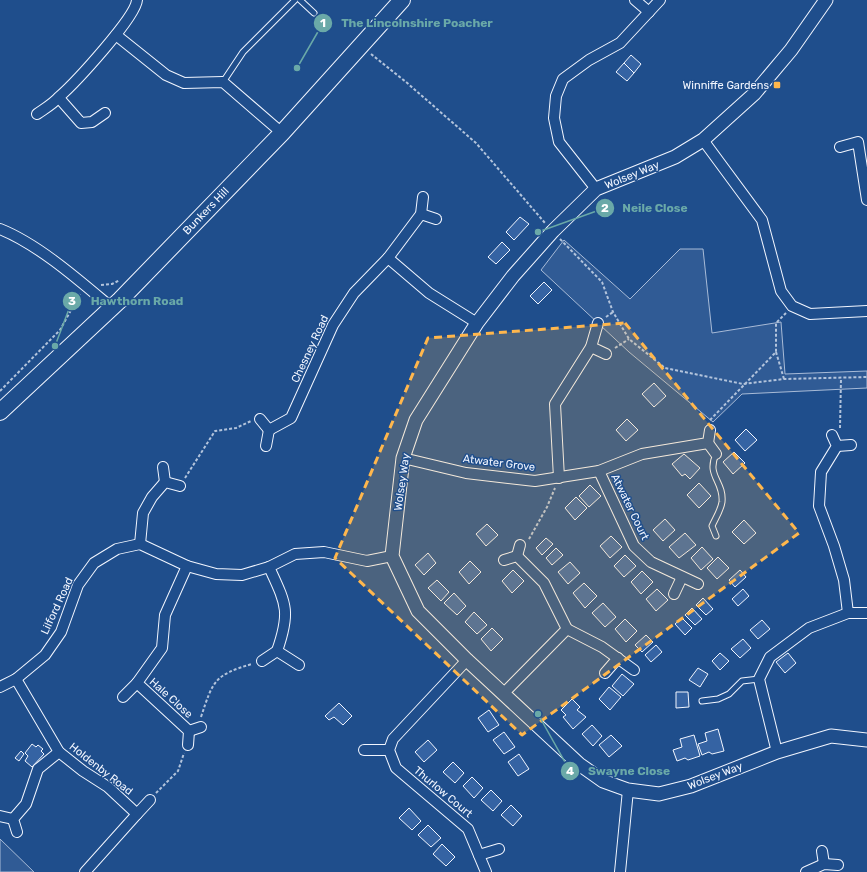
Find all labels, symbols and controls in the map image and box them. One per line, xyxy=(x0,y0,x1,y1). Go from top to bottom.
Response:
callout: The Lincolnshire Poacher xyxy=(313,11,501,35)
text: 1 xyxy=(320,16,326,30)
text: The Lincolnshire Poacher xyxy=(341,16,493,30)
place label: Winniffe Gardens xyxy=(683,79,769,92)
marker: Winniffe Gardens xyxy=(772,80,782,90)
street label: Wolsey Way xyxy=(603,158,661,192)
street label: Bunkers Hill xyxy=(180,185,232,237)
callout: Neile Close xyxy=(595,196,696,220)
text: 2 xyxy=(601,201,609,215)
text: Neile Close xyxy=(622,201,688,215)
callout: Hawthorn Road xyxy=(62,289,191,313)
text: 3 xyxy=(68,294,76,308)
text: Hawthorn Road xyxy=(91,294,183,308)
street label: Chesney Road xyxy=(289,313,331,385)
street label: Wolsey Way xyxy=(392,452,412,512)
street label: Atwater Grove xyxy=(462,452,536,474)
street label: Atwater Court xyxy=(608,472,652,543)
street label: Lilford Road xyxy=(38,575,76,637)
street label: Hale Close xyxy=(147,675,195,721)
street label: Holdenby Road xyxy=(67,740,135,798)
callout: Swayne Close xyxy=(560,759,678,783)
street label: Wolsey Way xyxy=(686,760,744,792)
street label: Thurlow Court xyxy=(411,764,475,821)
text: 4 xyxy=(566,764,574,778)
text: Swayne Close xyxy=(588,764,670,778)

